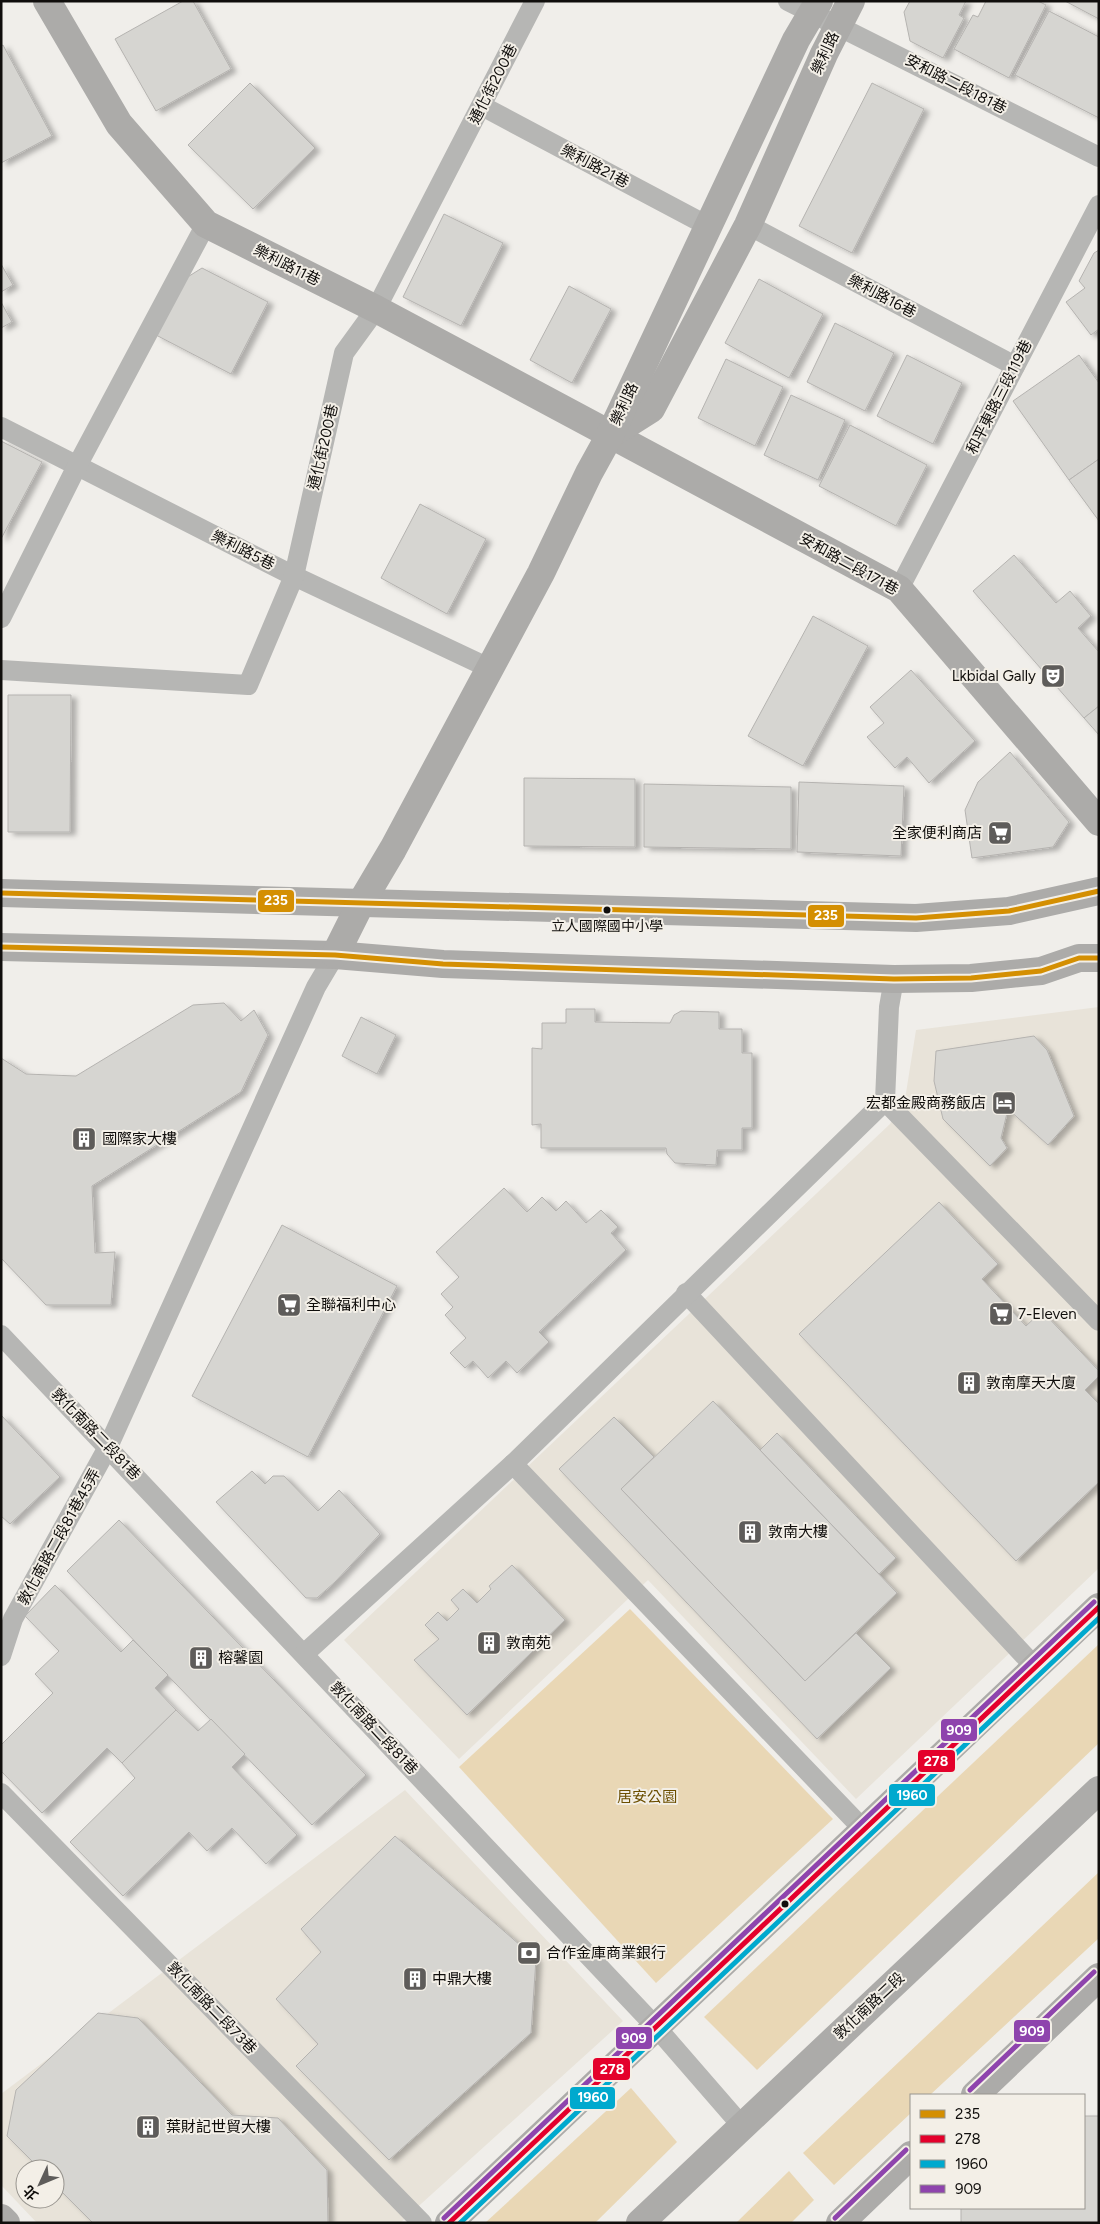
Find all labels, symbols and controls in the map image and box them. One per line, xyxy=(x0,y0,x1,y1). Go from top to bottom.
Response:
street label: 樂利路 xyxy=(807,29,843,77)
street label: 通化街200巷 xyxy=(465,41,521,127)
street label: 安和路二段181巷 xyxy=(902,51,1010,117)
street label: 樂利路21巷 xyxy=(558,141,632,191)
street label: 樂利路11巷 xyxy=(251,241,323,289)
street label: 樂利路16巷 xyxy=(845,271,919,321)
street label: 和平東路三段119巷 xyxy=(962,337,1036,457)
street label: 樂利路 xyxy=(606,380,642,428)
street label: 通化街200巷 xyxy=(304,402,342,492)
street label: 樂利路5巷 xyxy=(208,526,278,574)
street label: 安和路二段171巷 xyxy=(796,529,902,599)
theatre icon: Lkbidal Gally xyxy=(1040,663,1066,689)
place label: Lkbidal Gally xyxy=(952,667,1036,685)
supermarket icon: 全家便利商店 xyxy=(987,820,1013,846)
place label: 全家便利商店 xyxy=(892,824,982,842)
line badge: 235 xyxy=(257,889,295,913)
text: 235 xyxy=(264,892,288,909)
line badge: 235 xyxy=(807,904,845,928)
marker: 立人國際國中小學 xyxy=(602,905,612,915)
text: 235 xyxy=(814,907,838,924)
place label: 立人國際國中小學 xyxy=(551,918,663,935)
hotel icon: 宏都金殿商務飯店 xyxy=(991,1090,1017,1116)
place label: 宏都金殿商務飯店 xyxy=(866,1094,986,1112)
building icon: 國際家大樓 xyxy=(71,1126,97,1152)
place label: 國際家大樓 xyxy=(102,1130,177,1148)
supermarket icon: 全聯福利中心 xyxy=(276,1292,302,1318)
place label: 全聯福利中心 xyxy=(306,1296,396,1314)
supermarket icon: 7-Eleven xyxy=(988,1301,1014,1327)
place label: 7-Eleven xyxy=(1018,1305,1077,1323)
building icon: 敦南摩天大廈 xyxy=(956,1370,982,1396)
place label: 敦南摩天大廈 xyxy=(986,1374,1076,1392)
street label: 敦化南路二段81巷 xyxy=(48,1384,144,1484)
street label: 敦化南路二段81巷45弄 xyxy=(14,1466,104,1608)
building icon: 敦南大樓 xyxy=(737,1519,763,1545)
place label: 敦南大樓 xyxy=(768,1523,828,1541)
building icon: 敦南苑 xyxy=(476,1630,502,1656)
place label: 敦南苑 xyxy=(506,1634,551,1652)
building icon: 榕馨園 xyxy=(188,1645,214,1671)
place label: 榕馨園 xyxy=(218,1649,263,1667)
street label: 敦化南路二段81巷 xyxy=(326,1678,422,1778)
line badge: 909 xyxy=(940,1718,978,1742)
text: 909 xyxy=(946,1722,972,1739)
line badge: 278 xyxy=(917,1749,956,1773)
text: 278 xyxy=(924,1753,948,1770)
line badge: 1960 xyxy=(888,1783,936,1807)
text: 1960 xyxy=(896,1787,928,1804)
park label: 居安公園 xyxy=(617,1788,677,1806)
unlabelled marker xyxy=(780,1899,790,1909)
bank icon: 合作金庫商業銀行 xyxy=(516,1940,542,1966)
place label: 合作金庫商業銀行 xyxy=(546,1944,666,1962)
street label: 敦化南路二段73巷 xyxy=(163,1958,261,2058)
building icon: 中鼎大樓 xyxy=(402,1966,428,1992)
street label: 敦化南路二段 xyxy=(830,1969,908,2043)
place label: 中鼎大樓 xyxy=(432,1970,492,1988)
line badge: 909 xyxy=(1013,2019,1051,2043)
text: 909 xyxy=(1019,2023,1045,2040)
line badge: 909 xyxy=(615,2026,653,2050)
text: 909 xyxy=(621,2030,647,2047)
line badge: 278 xyxy=(592,2057,631,2081)
text: 278 xyxy=(600,2061,624,2078)
line badge: 1960 xyxy=(569,2086,616,2110)
text: 1960 xyxy=(577,2089,609,2106)
legend xyxy=(910,2094,1085,2209)
text: 235 xyxy=(955,2105,980,2123)
building icon: 葉財記世貿大樓 xyxy=(135,2114,161,2140)
place label: 葉財記世貿大樓 xyxy=(166,2118,271,2136)
text: 278 xyxy=(955,2130,981,2148)
text: 1960 xyxy=(955,2155,988,2173)
north arrow xyxy=(15,2159,65,2209)
text: 909 xyxy=(955,2180,982,2198)
text: 北 xyxy=(20,2182,42,2204)

